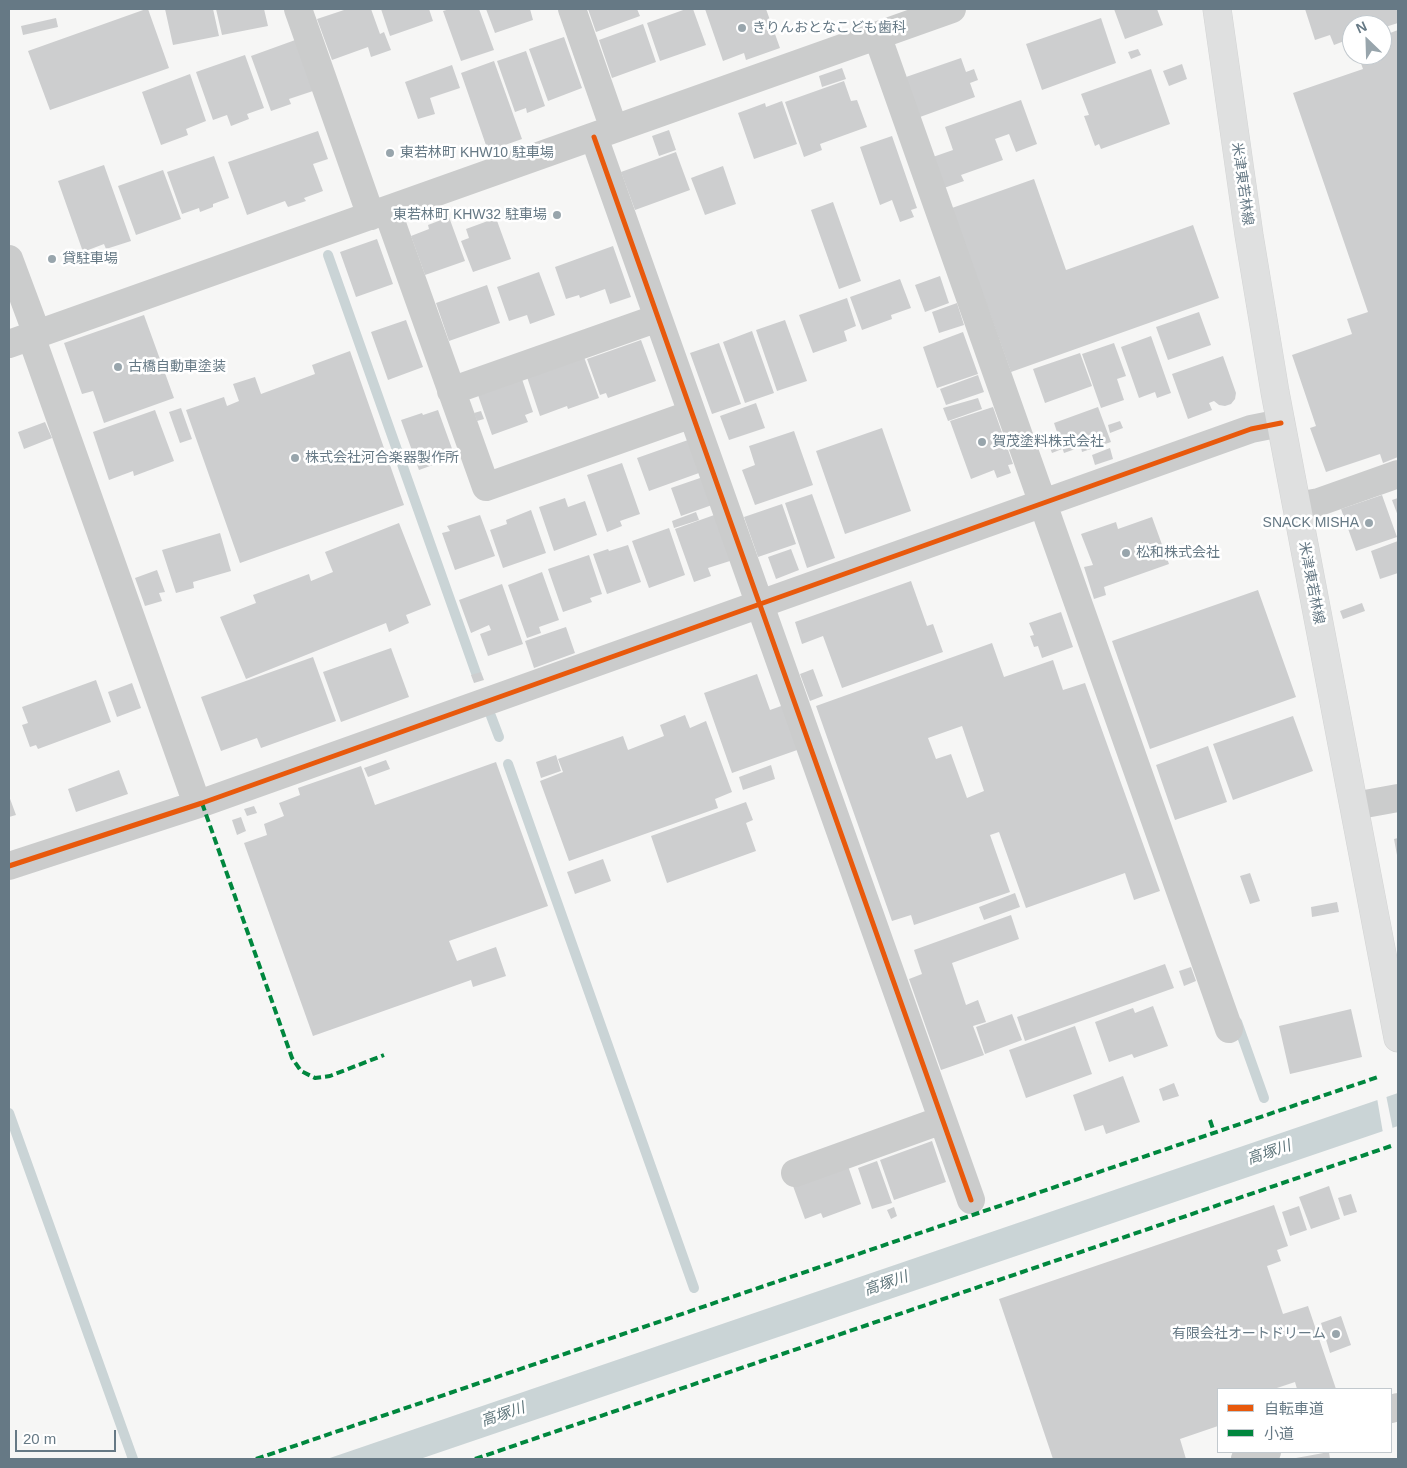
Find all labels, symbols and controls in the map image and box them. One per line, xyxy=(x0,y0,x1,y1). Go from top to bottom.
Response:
north arrow xyxy=(1342,15,1392,65)
text: N xyxy=(1353,18,1369,37)
place label: きりんおとなこども歯科 xyxy=(752,20,906,36)
marker: きりんおとなこども歯科 xyxy=(736,22,748,34)
street label: 米津東若林線 xyxy=(1228,141,1256,227)
place label: 東若林町 KHW10 駐車場 xyxy=(400,145,554,161)
marker: 東若林町 KHW10 駐車場 xyxy=(384,147,396,159)
place label: 東若林町 KHW32 駐車場 xyxy=(393,207,547,223)
marker: 東若林町 KHW32 駐車場 xyxy=(551,209,563,221)
place label: 貸駐車場 xyxy=(62,251,118,267)
marker: 貸駐車場 xyxy=(46,253,58,265)
place label: 古橋自動車塗装 xyxy=(128,359,226,375)
marker: 古橋自動車塗装 xyxy=(112,361,124,373)
place label: 賀茂塗料株式会社 xyxy=(992,434,1104,450)
marker: 賀茂塗料株式会社 xyxy=(976,436,988,448)
place label: 株式会社河合楽器製作所 xyxy=(305,450,459,466)
marker: 株式会社河合楽器製作所 xyxy=(289,452,301,464)
place label: SNACK MISHA xyxy=(1263,515,1359,531)
marker: SNACK MISHA xyxy=(1363,517,1375,529)
street label: 米津東若林線 xyxy=(1295,540,1327,626)
place label: 松和株式会社 xyxy=(1136,545,1220,561)
marker: 松和株式会社 xyxy=(1120,547,1132,559)
water label: 高塚川 xyxy=(1245,1137,1293,1169)
water label: 高塚川 xyxy=(862,1268,910,1300)
place label: 有限会社オートドリーム xyxy=(1172,1326,1326,1342)
marker: 有限会社オートドリーム xyxy=(1330,1328,1342,1340)
legend xyxy=(1217,1388,1392,1453)
water label: 高塚川 xyxy=(479,1399,527,1431)
text: 自転車道 xyxy=(1264,1400,1324,1417)
scale bar xyxy=(18,1420,119,1452)
text: 小道 xyxy=(1264,1425,1294,1442)
text: 20 m xyxy=(23,1430,56,1447)

